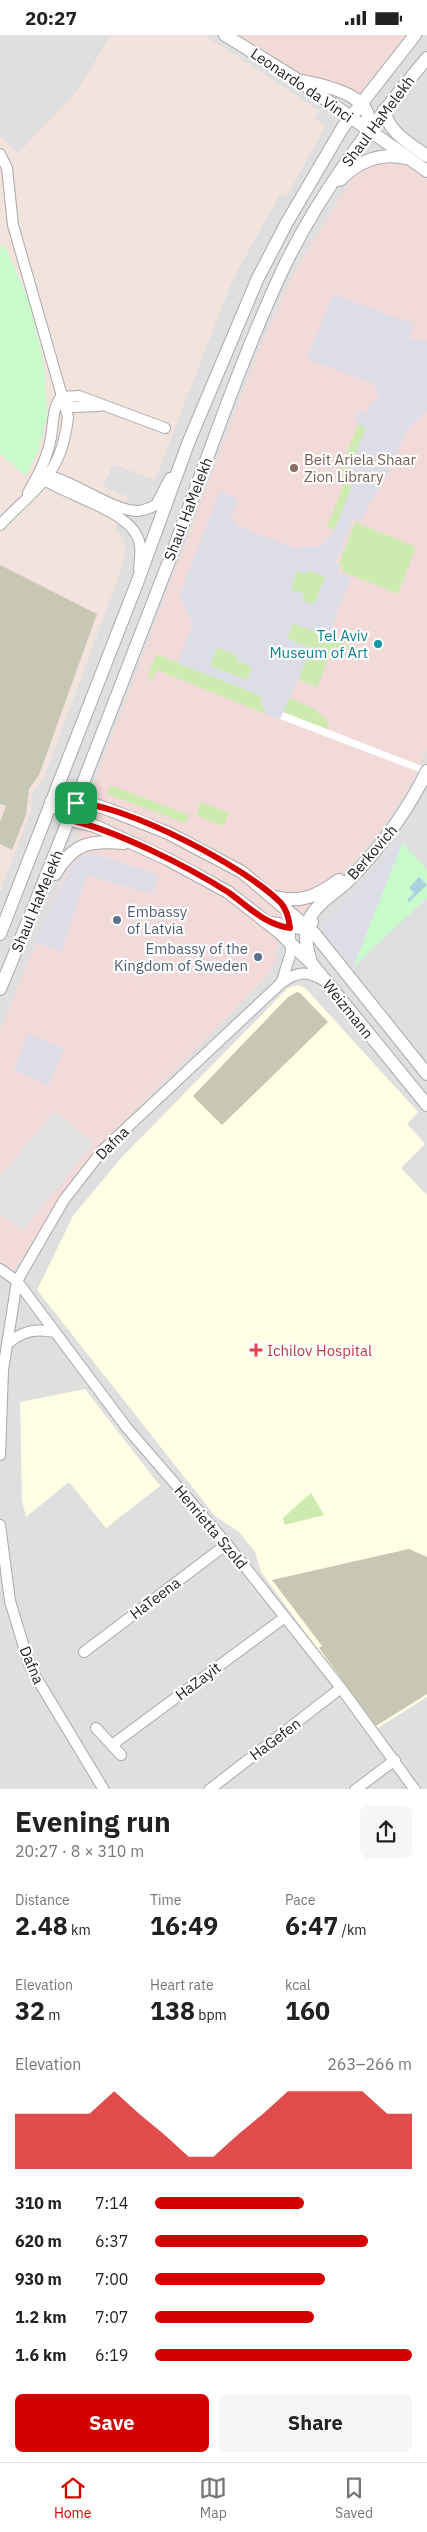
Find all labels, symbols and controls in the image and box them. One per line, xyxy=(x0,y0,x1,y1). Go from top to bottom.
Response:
text: 20:27 xyxy=(25,6,77,30)
street label: Leonardo da Vinci xyxy=(247,44,357,126)
street label: Shaul HaMelekh xyxy=(338,72,418,170)
place label: Beit Ariela Shaar Zion Library xyxy=(304,450,417,486)
street label: Shaul HaMelekh xyxy=(160,455,216,563)
marker: Beit Ariela Shaar Zion Library xyxy=(288,462,300,474)
place label: Tel Aviv Museum of Art xyxy=(269,626,369,662)
marker: Tel Aviv Museum of Art xyxy=(372,638,384,650)
pin xyxy=(55,782,97,824)
icon: arrive xyxy=(62,789,90,817)
street label: Berkovich xyxy=(343,821,401,883)
street label: Shaul HaMelekh xyxy=(7,847,67,955)
place label: Embassy of Latvia xyxy=(127,902,188,938)
marker: Embassy of Latvia xyxy=(111,914,123,926)
place label: Embassy of the Kingdom of Sweden xyxy=(114,939,248,975)
marker: Embassy of the Kingdom of Sweden xyxy=(252,951,264,963)
street label: Weizmann xyxy=(319,976,377,1042)
street label: Dafna xyxy=(91,1122,133,1164)
place label: Ichilov Hospital xyxy=(267,1341,372,1360)
marker: Ichilov Hospital xyxy=(249,1343,263,1357)
street label: Henrietta Szold xyxy=(170,1481,252,1573)
street label: HaTeena xyxy=(126,1573,184,1623)
street label: Dafna xyxy=(16,1643,48,1687)
street label: HaZayit xyxy=(172,1658,224,1704)
street label: HaGefen xyxy=(246,1714,304,1764)
text: Evening run xyxy=(15,1803,171,1840)
button: share xyxy=(360,1806,412,1858)
text: 20:27 · 8 × 310 m xyxy=(15,1841,144,1861)
text: Distance xyxy=(15,1891,70,1909)
text: Time xyxy=(150,1891,181,1909)
text: Pace xyxy=(285,1891,315,1909)
text: 2.48 xyxy=(15,1909,68,1942)
text: 16:49 xyxy=(150,1909,218,1942)
text: 6:47 xyxy=(285,1909,338,1942)
text: km xyxy=(68,1921,91,1939)
text: /km xyxy=(338,1921,367,1939)
text: Elevation xyxy=(15,1976,73,1994)
text: Heart rate xyxy=(150,1976,214,1994)
text: kcal xyxy=(285,1976,310,1994)
text: 32 xyxy=(15,1994,45,2027)
text: 138 xyxy=(150,1994,195,2027)
text: 160 xyxy=(285,1994,330,2027)
text: m xyxy=(45,2006,61,2024)
text: bpm xyxy=(195,2006,227,2024)
text: Elevation xyxy=(15,2054,81,2074)
text: 263–266 m xyxy=(327,2054,412,2074)
text: 310 m xyxy=(15,2193,62,2213)
text: 7:14 xyxy=(95,2193,128,2213)
text: 620 m xyxy=(15,2231,62,2251)
text: 6:37 xyxy=(95,2231,128,2251)
text: 930 m xyxy=(15,2269,62,2289)
text: 7:00 xyxy=(95,2269,128,2289)
text: 1.2 km xyxy=(15,2307,66,2327)
text: 7:07 xyxy=(95,2307,128,2327)
text: 1.6 km xyxy=(15,2345,66,2365)
text: 6:19 xyxy=(95,2345,128,2365)
button: Save xyxy=(15,2394,209,2452)
button: Share xyxy=(219,2394,412,2452)
tab: Home xyxy=(54,2474,92,2522)
tab: Map xyxy=(199,2474,227,2522)
tab: Saved xyxy=(335,2474,373,2522)

